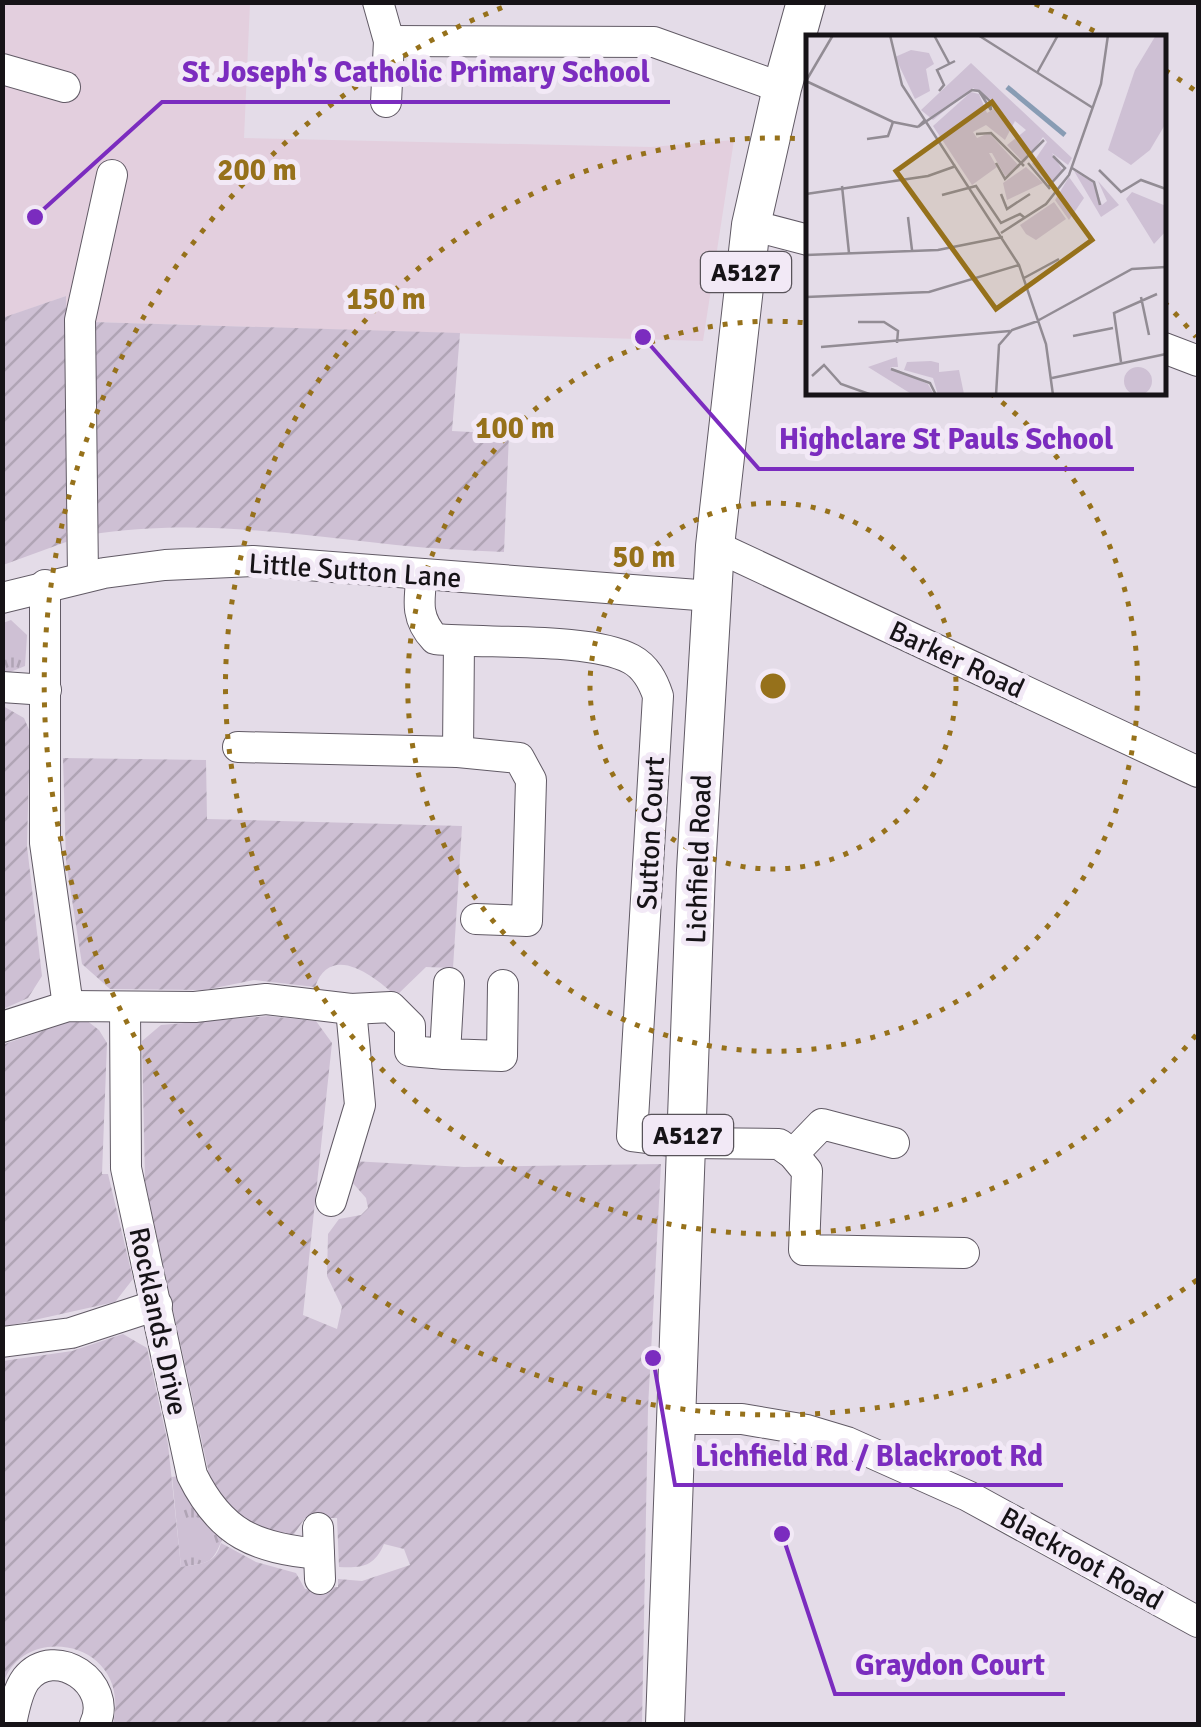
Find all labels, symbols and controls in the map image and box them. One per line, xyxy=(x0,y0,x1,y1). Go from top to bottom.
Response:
inset map xyxy=(806,35,1166,395)
callout: St Joseph's Catholic Primary School xyxy=(162,42,670,102)
text: St Joseph's Catholic Primary School xyxy=(182,54,650,91)
text: 200 m xyxy=(217,152,297,189)
road number: A5127 xyxy=(701,252,791,292)
text: 150 m xyxy=(346,281,426,318)
callout: Highclare St Pauls School xyxy=(759,409,1134,469)
text: 100 m xyxy=(475,410,555,447)
text: Highclare St Pauls School xyxy=(779,421,1113,458)
text: 50 m xyxy=(612,539,676,576)
street label: Little Sutton Lane xyxy=(247,547,463,595)
street label: Barker Road xyxy=(884,614,1030,706)
centre of rings xyxy=(755,668,791,704)
street label: Sutton Court xyxy=(630,755,672,911)
street label: Lichfield Road xyxy=(679,774,719,944)
road number: A5127 xyxy=(643,1115,733,1155)
street label: Rocklands Drive xyxy=(121,1224,195,1418)
callout: Lichfield Rd / Blackroot Rd xyxy=(675,1425,1063,1485)
text: Lichfield Rd / Blackroot Rd xyxy=(695,1438,1043,1475)
street label: Blackroot Road xyxy=(994,1500,1169,1618)
callout: Graydon Court xyxy=(835,1634,1065,1694)
text: Graydon Court xyxy=(855,1647,1045,1684)

